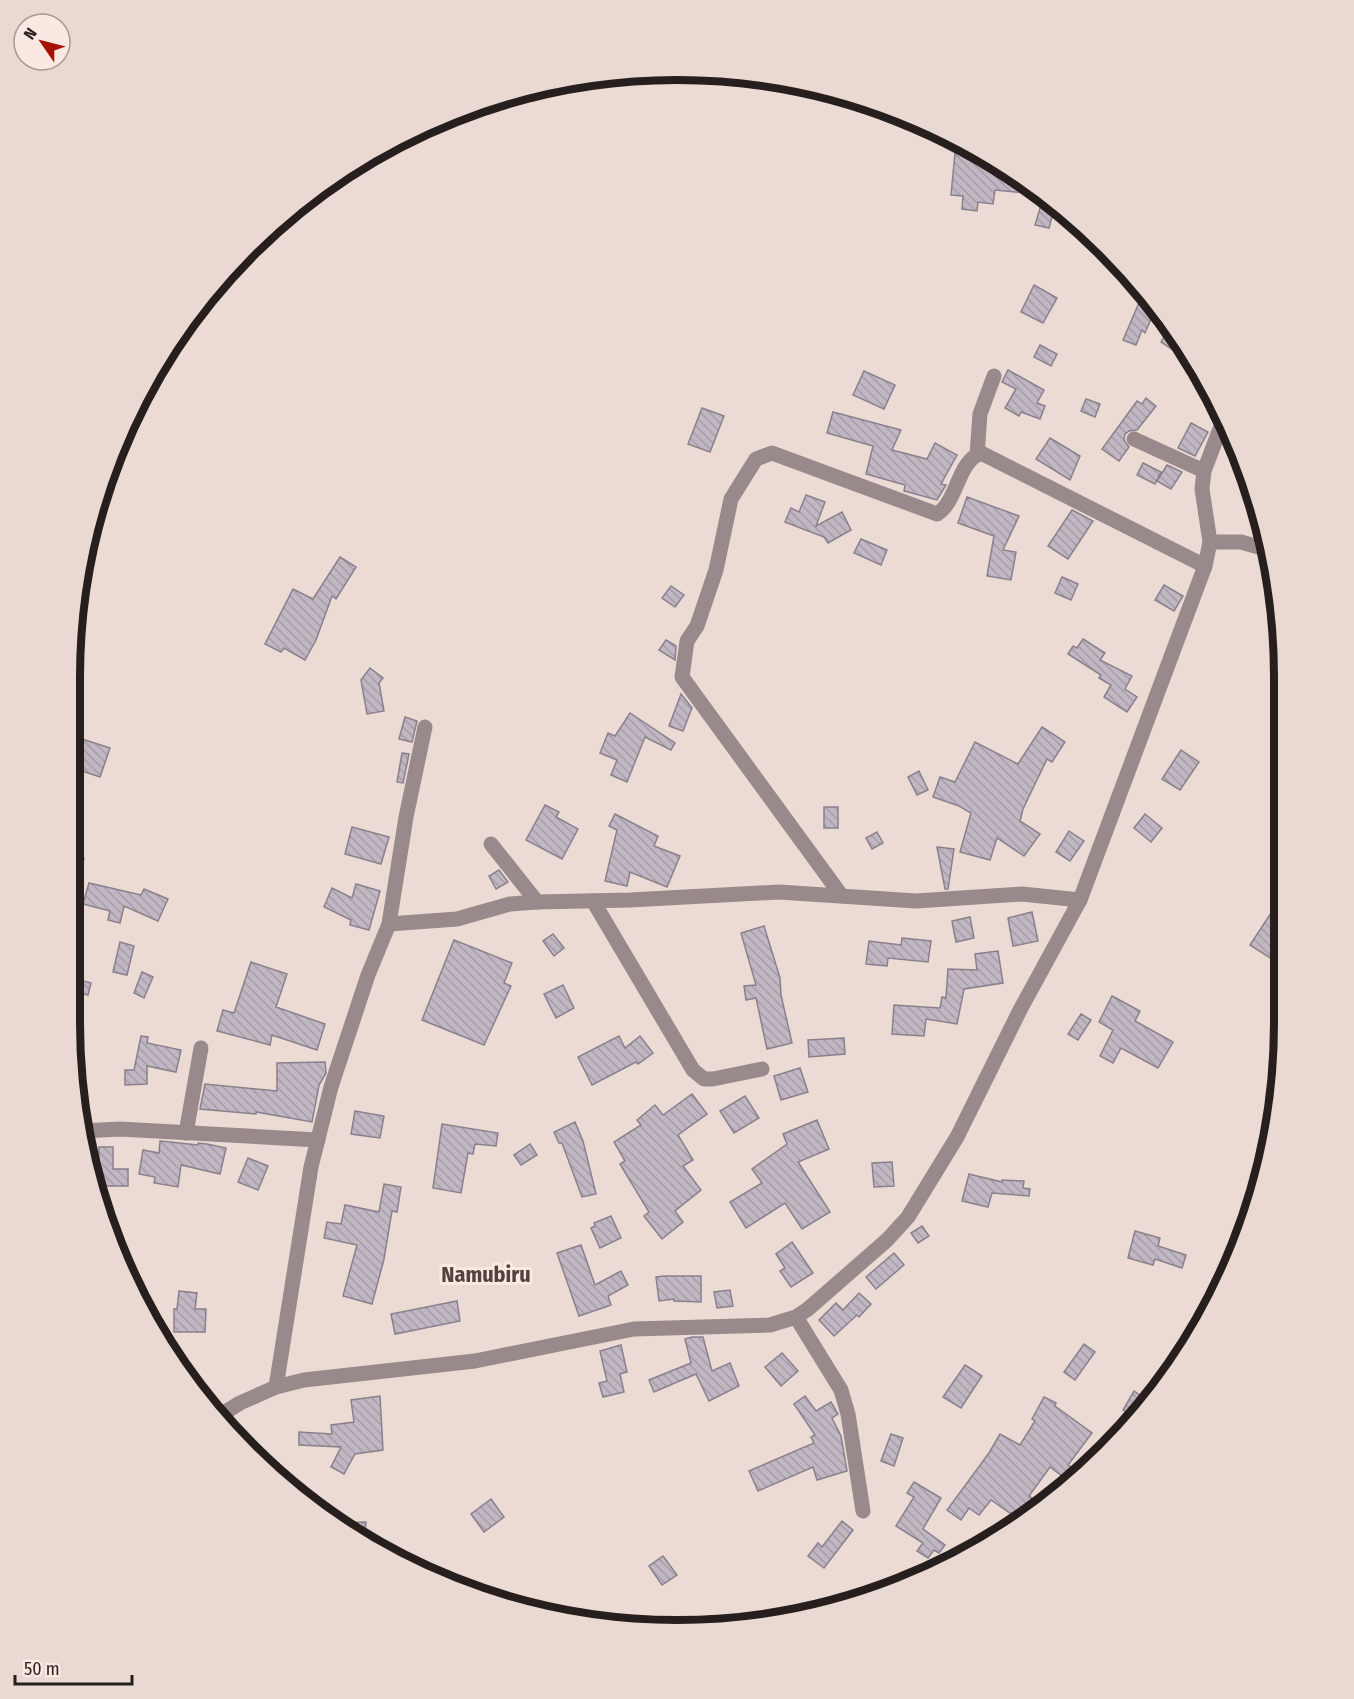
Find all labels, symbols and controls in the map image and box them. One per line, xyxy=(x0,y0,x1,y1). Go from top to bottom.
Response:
north arrow xyxy=(12,12,72,72)
text: N xyxy=(20,24,41,43)
district label: Namubiru xyxy=(441,1261,531,1288)
scale bar xyxy=(15,1648,132,1686)
text: 50 m xyxy=(24,1658,60,1680)

